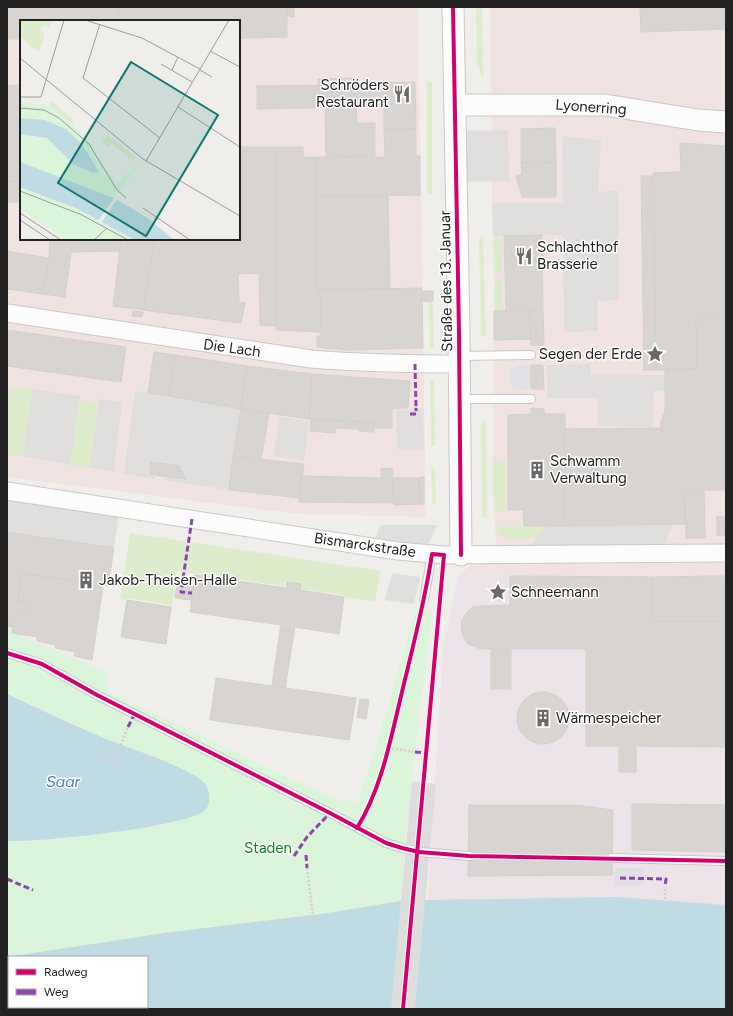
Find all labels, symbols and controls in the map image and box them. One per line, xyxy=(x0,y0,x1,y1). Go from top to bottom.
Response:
inset map xyxy=(20,20,240,240)
place label: Schröders Restaurant xyxy=(316,76,389,111)
restaurant icon: Schröders Restaurant xyxy=(392,84,412,104)
street label: Lyonerring xyxy=(555,96,627,118)
street label: Straße des 13. Januar xyxy=(436,210,456,352)
place label: Schlachthof Brasserie xyxy=(537,238,619,273)
restaurant icon: Schlachthof Brasserie xyxy=(514,246,534,266)
street label: Die Lach xyxy=(202,335,262,361)
place icon: Segen der Erde xyxy=(645,344,665,364)
place label: Segen der Erde xyxy=(539,345,642,363)
place label: Schwamm Verwaltung xyxy=(550,452,627,487)
building icon: Schwamm Verwaltung xyxy=(527,460,547,480)
street label: Bismarckstraße xyxy=(313,529,417,561)
building icon: Jakob-Theisen-Halle xyxy=(76,570,96,590)
place label: Jakob-Theisen-Halle xyxy=(99,571,237,589)
place icon: Schneemann xyxy=(488,582,508,602)
place label: Schneemann xyxy=(511,583,599,601)
building icon: Wärmespeicher xyxy=(533,708,553,728)
place label: Wärmespeicher xyxy=(556,709,661,727)
water label: Saar xyxy=(46,772,81,791)
park label: Staden xyxy=(244,839,292,857)
legend xyxy=(8,956,148,1008)
text: Radweg xyxy=(44,965,88,979)
text: Weg xyxy=(44,985,69,999)

